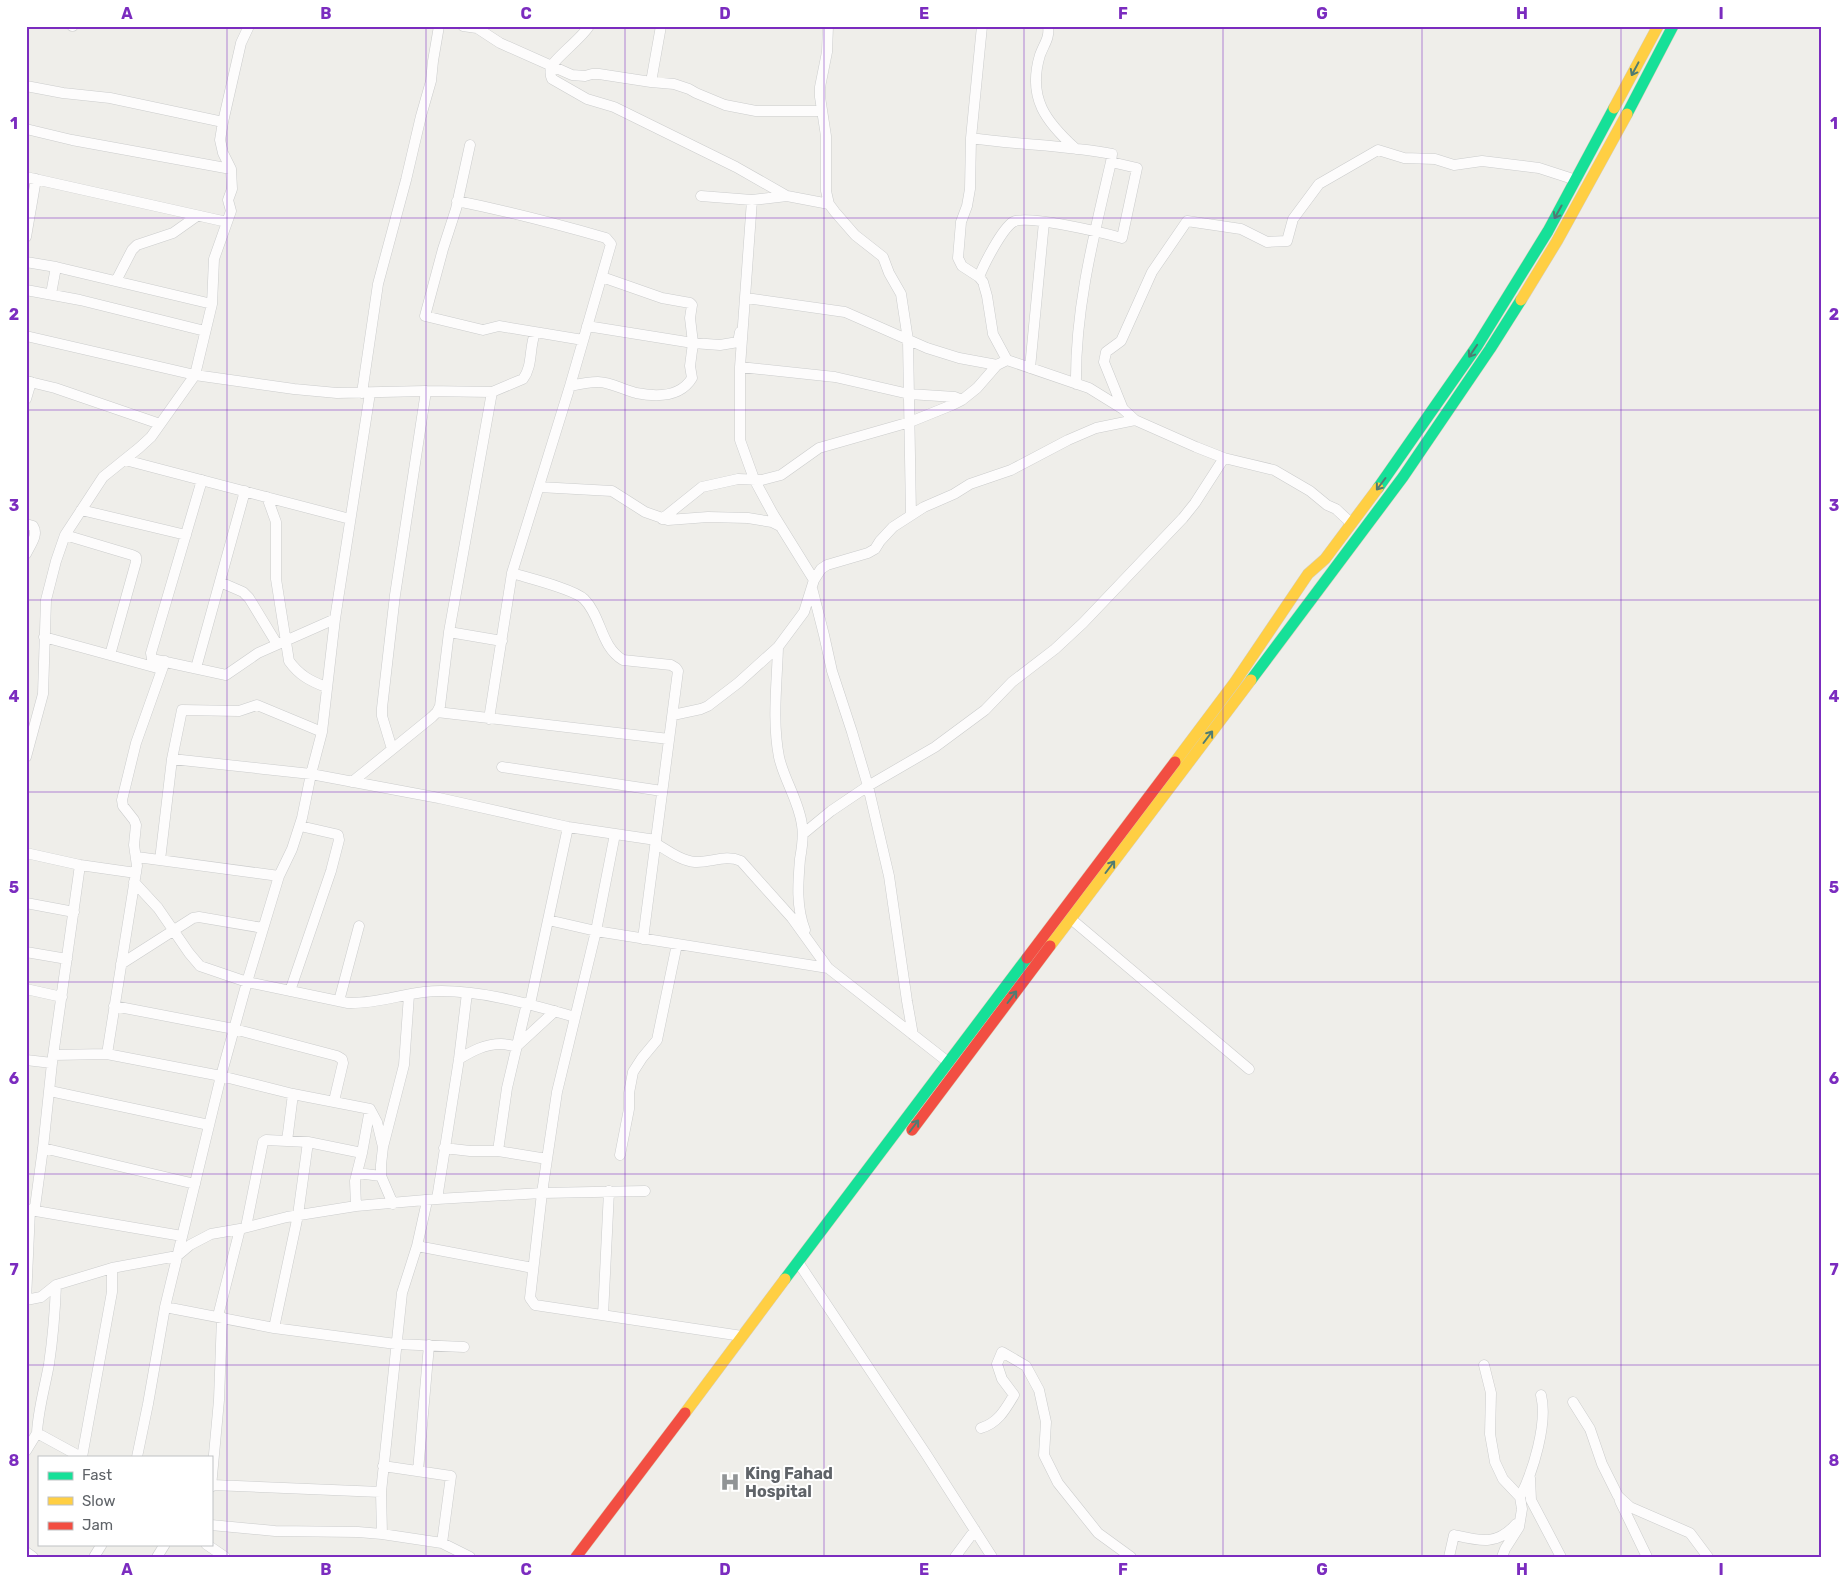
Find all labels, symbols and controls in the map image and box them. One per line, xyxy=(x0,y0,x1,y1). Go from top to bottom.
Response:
text: A xyxy=(121,4,133,23)
text: B xyxy=(320,4,332,23)
text: C xyxy=(520,4,532,23)
text: D xyxy=(719,4,731,23)
text: E xyxy=(919,4,929,23)
text: F xyxy=(1118,4,1128,23)
text: G xyxy=(1316,4,1328,23)
text: H xyxy=(1516,4,1528,23)
text: I xyxy=(1718,4,1724,23)
one-way arrow xyxy=(1630,62,1640,76)
text: 1 xyxy=(10,114,18,133)
text: 1 xyxy=(1830,114,1838,133)
one-way arrow xyxy=(1553,205,1563,220)
text: 2 xyxy=(9,305,19,324)
text: 2 xyxy=(1829,305,1839,324)
one-way arrow xyxy=(1468,344,1479,358)
one-way arrow xyxy=(1375,477,1386,490)
text: 3 xyxy=(9,496,19,515)
text: 3 xyxy=(1829,496,1839,515)
text: 4 xyxy=(9,687,20,706)
text: 4 xyxy=(1829,687,1840,706)
one-way arrow xyxy=(1203,730,1213,744)
one-way arrow xyxy=(1105,860,1115,874)
text: 5 xyxy=(9,878,19,897)
text: 5 xyxy=(1829,878,1839,897)
one-way arrow xyxy=(1007,990,1017,1004)
text: 6 xyxy=(9,1069,19,1088)
text: 6 xyxy=(1829,1069,1839,1088)
one-way arrow xyxy=(909,1119,919,1133)
text: 7 xyxy=(9,1260,19,1279)
text: 7 xyxy=(1829,1260,1839,1279)
text: 8 xyxy=(9,1451,20,1470)
text: 8 xyxy=(1829,1451,1840,1470)
legend xyxy=(38,1456,212,1546)
place label: King Fahad Hospital xyxy=(745,1464,833,1501)
text: Fast xyxy=(82,1466,112,1484)
hospital icon: King Fahad Hospital xyxy=(719,1471,741,1493)
text: Slow xyxy=(82,1492,115,1510)
text: Jam xyxy=(82,1516,113,1534)
text: A xyxy=(121,1560,133,1579)
text: B xyxy=(320,1560,332,1579)
text: C xyxy=(520,1560,532,1579)
text: D xyxy=(719,1560,731,1579)
text: E xyxy=(919,1560,929,1579)
text: F xyxy=(1118,1560,1128,1579)
text: G xyxy=(1316,1560,1328,1579)
text: H xyxy=(1516,1560,1528,1579)
text: I xyxy=(1718,1560,1724,1579)

